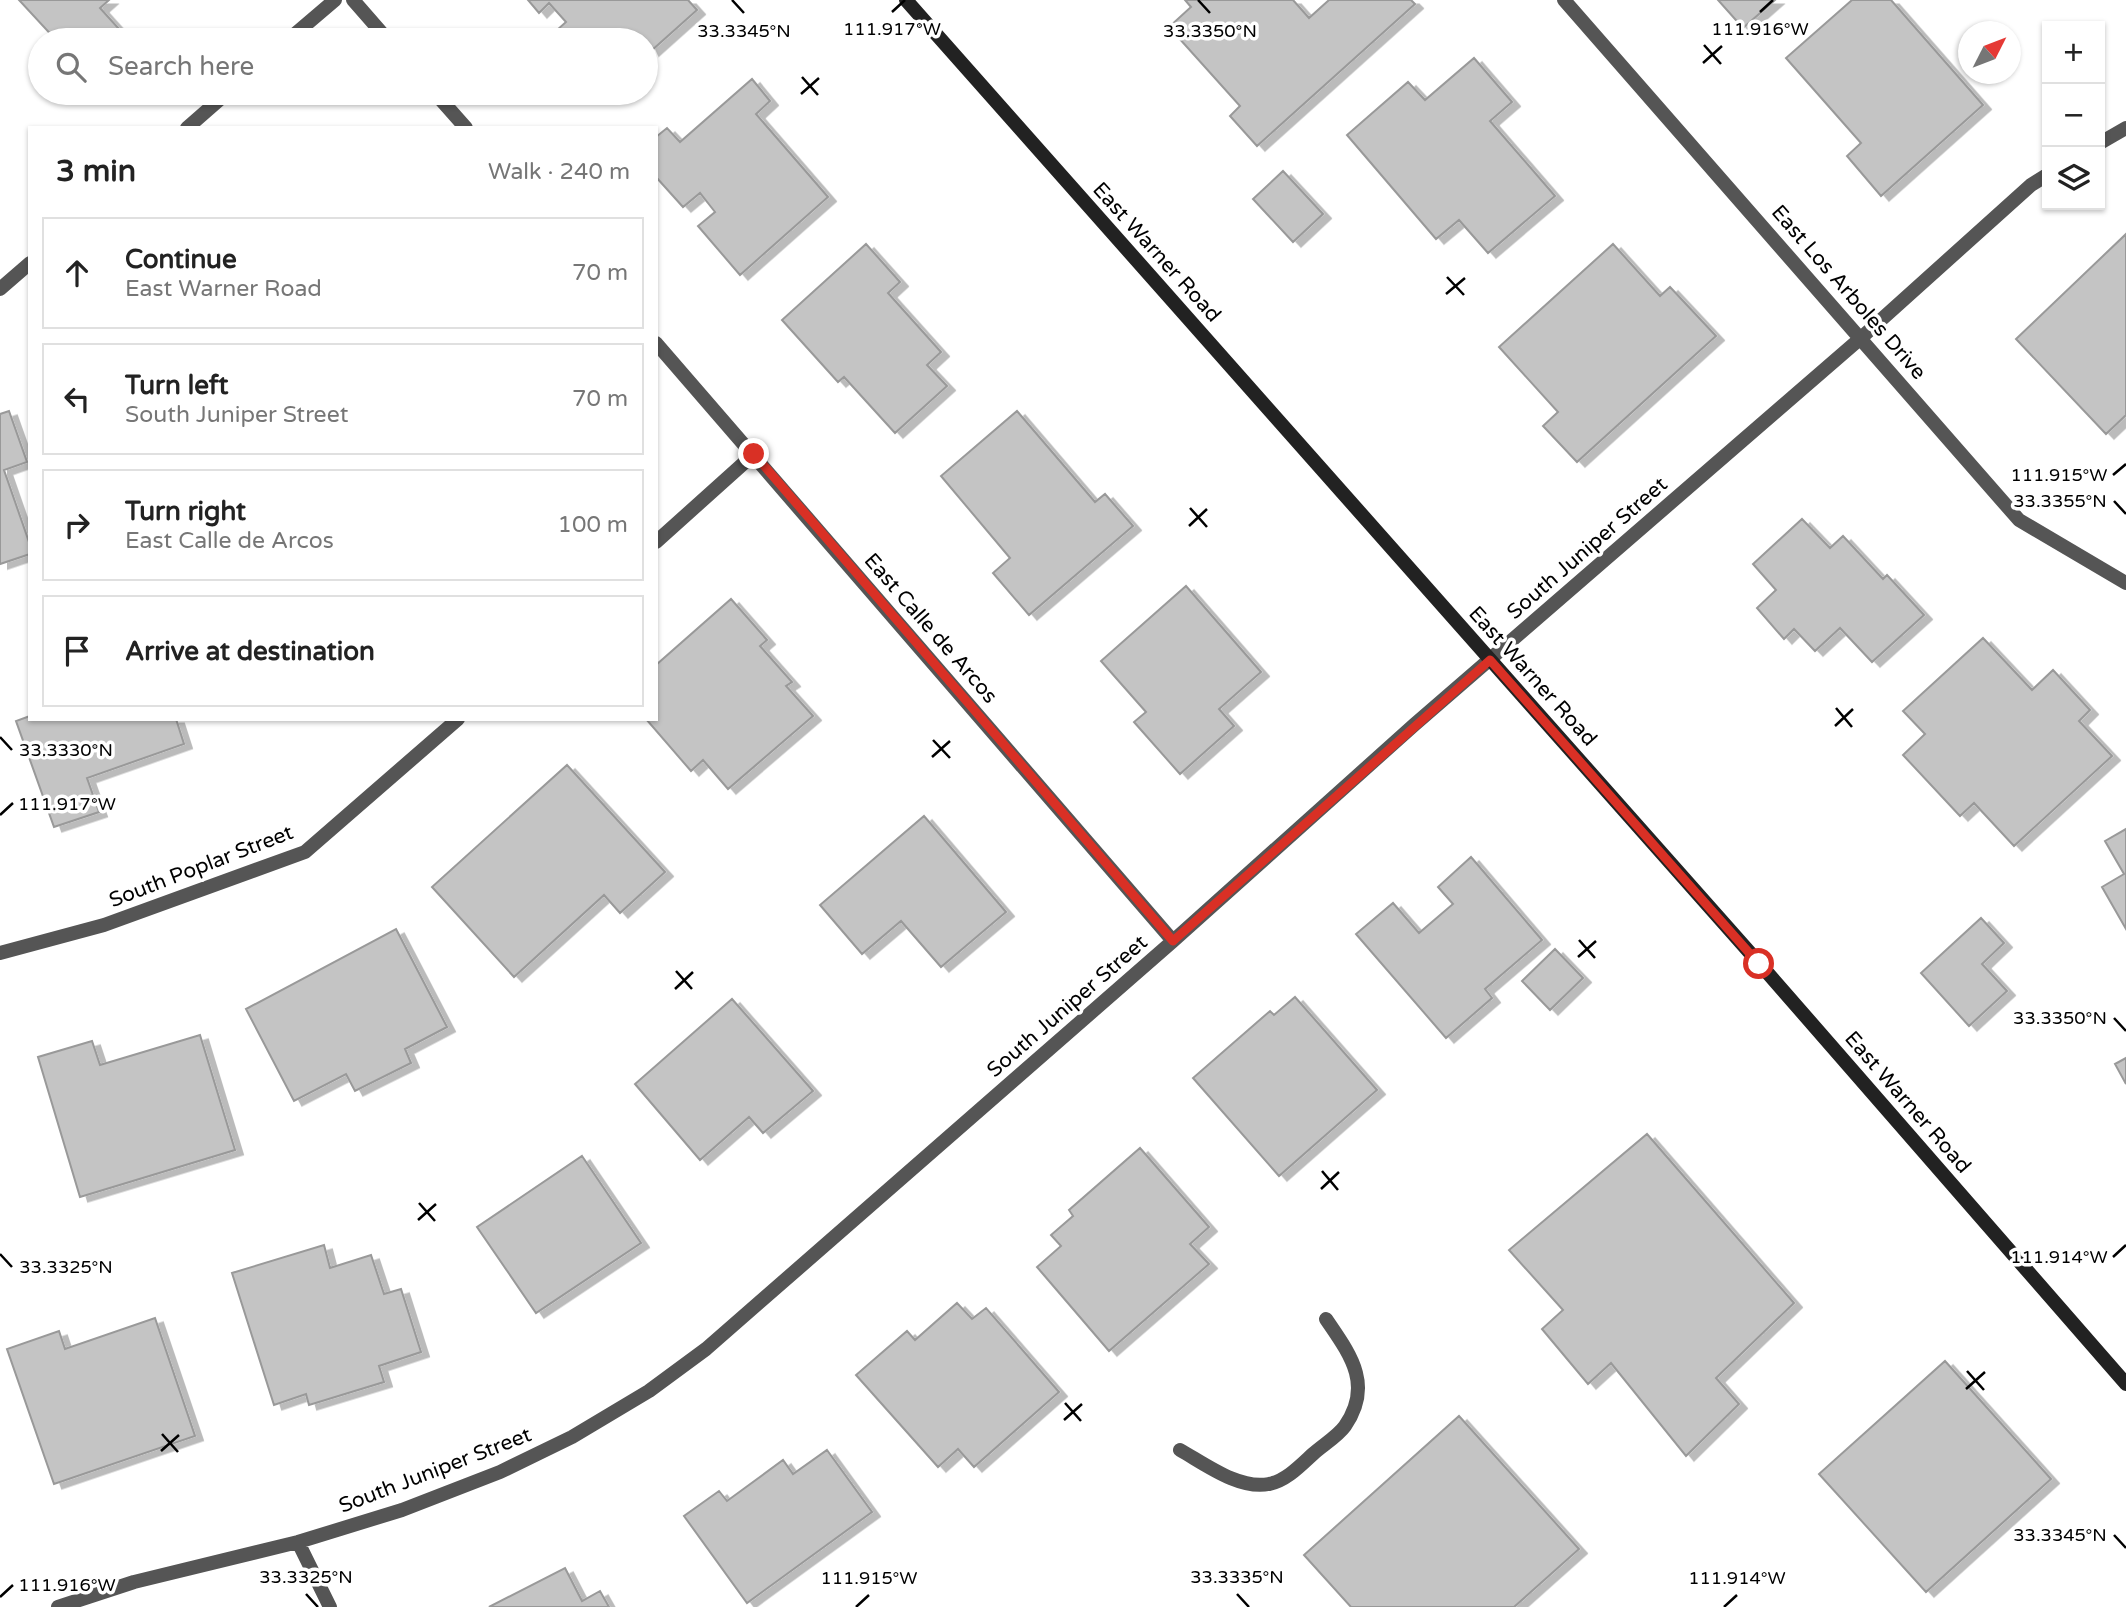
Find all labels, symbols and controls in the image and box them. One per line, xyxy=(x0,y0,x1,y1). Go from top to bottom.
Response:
text: 111.917°W xyxy=(843,18,941,40)
text: 111.916°W xyxy=(1711,18,1809,40)
text: 33.3345°N xyxy=(697,20,791,42)
text: 33.3350°N xyxy=(1163,20,1257,42)
north arrow xyxy=(1958,21,2021,84)
map controls xyxy=(2042,21,2105,210)
button: + xyxy=(2042,21,2105,84)
search box xyxy=(28,28,658,105)
icon: search xyxy=(52,48,90,86)
text: Search here xyxy=(108,51,254,82)
button: − xyxy=(2042,84,2105,147)
button: layers xyxy=(2042,147,2105,210)
text: 3 min xyxy=(56,153,136,190)
text: Walk · 240 m xyxy=(488,158,630,186)
street label: East Warner Road xyxy=(1087,177,1226,327)
street label: East Los Arboles Drive xyxy=(1766,200,1931,385)
text: Continue xyxy=(125,244,237,275)
icon: ahead xyxy=(58,254,96,292)
text: 70 m xyxy=(572,259,628,287)
text: East Warner Road xyxy=(125,275,322,303)
text: Turn left xyxy=(125,370,228,401)
icon: left xyxy=(58,380,96,418)
text: 70 m xyxy=(572,385,628,413)
text: South Juniper Street xyxy=(125,401,348,429)
route end xyxy=(738,438,769,469)
text: 111.915°W xyxy=(2010,464,2108,486)
street label: South Juniper Street xyxy=(1502,472,1673,625)
text: 33.3355°N xyxy=(2013,490,2107,512)
text: Turn right xyxy=(125,496,246,527)
icon: right xyxy=(58,506,96,544)
text: 100 m xyxy=(558,511,628,539)
text: East Calle de Arcos xyxy=(125,527,334,555)
street label: East Calle de Arcos xyxy=(859,548,1003,708)
street label: East Warner Road xyxy=(1463,601,1602,751)
icon: arrive xyxy=(58,632,96,670)
text: Arrive at destination xyxy=(125,636,375,667)
text: 33.3330°N xyxy=(19,739,113,761)
text: 111.917°W xyxy=(18,793,116,815)
street label: South Poplar Street xyxy=(106,820,297,913)
street label: South Juniper Street xyxy=(982,930,1153,1083)
route start xyxy=(1743,948,1774,979)
text: 33.3350°N xyxy=(2013,1007,2107,1029)
street label: East Warner Road xyxy=(1839,1026,1976,1178)
text: 111.914°W xyxy=(2010,1246,2108,1268)
text: 33.3325°N xyxy=(19,1256,113,1278)
street label: South Juniper Street xyxy=(335,1422,535,1519)
text: 33.3345°N xyxy=(2013,1524,2107,1546)
text: 33.3325°N xyxy=(259,1566,353,1588)
text: 33.3335°N xyxy=(1190,1566,1284,1588)
text: 111.915°W xyxy=(820,1567,918,1589)
text: 111.914°W xyxy=(1688,1567,1786,1589)
text: 111.916°W xyxy=(18,1574,116,1596)

